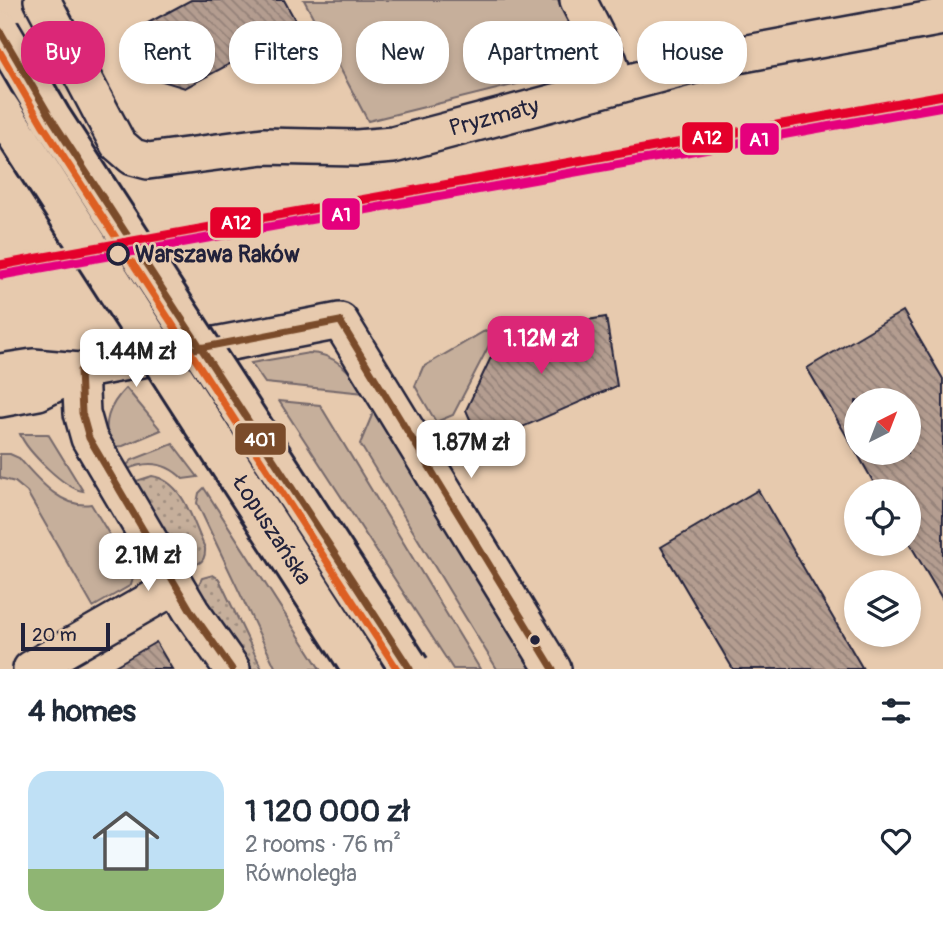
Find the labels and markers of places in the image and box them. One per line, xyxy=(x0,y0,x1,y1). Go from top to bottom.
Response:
place label: Warszawa Raków xyxy=(135,240,300,269)
marker: Warszawa Raków xyxy=(107,243,129,265)
pin: 1.12M zł xyxy=(469,316,613,376)
pin: 1.44M zł xyxy=(64,330,208,389)
pin: 1.87M zł xyxy=(399,420,543,480)
pin: 2.1M zł xyxy=(83,534,213,593)
unlabelled marker xyxy=(528,633,542,647)

